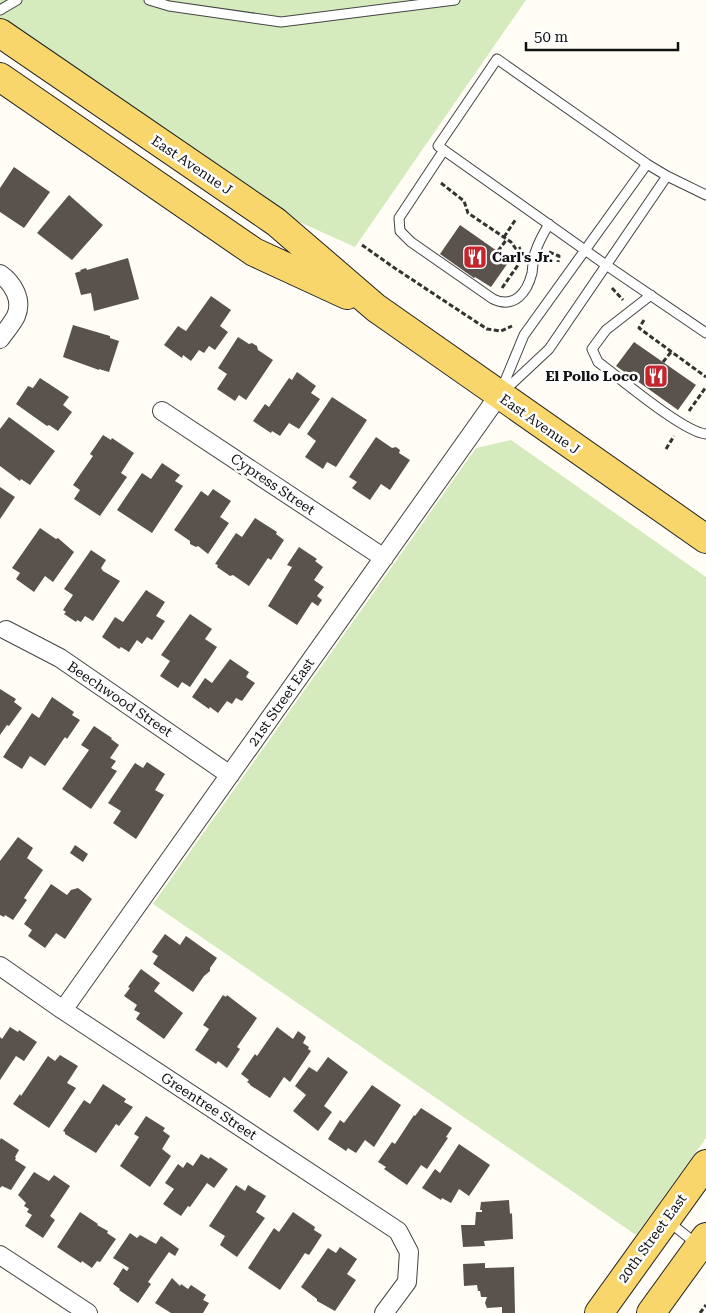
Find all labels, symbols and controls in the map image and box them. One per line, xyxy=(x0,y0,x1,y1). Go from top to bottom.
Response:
scale bar xyxy=(526,20,678,52)
text: 50 m xyxy=(534,28,569,46)
street label: East Avenue J xyxy=(149,132,235,198)
restaurant icon: Carl's Jr. xyxy=(462,244,488,270)
place label: Carl's Jr. xyxy=(492,249,553,265)
restaurant icon: El Pollo Loco xyxy=(643,363,669,389)
place label: El Pollo Loco xyxy=(545,368,638,384)
street label: East Avenue J xyxy=(497,391,583,457)
street label: Cypress Street xyxy=(228,450,318,518)
street label: 21st Street East xyxy=(245,655,317,749)
street label: Beechwood Street xyxy=(65,658,175,740)
street label: Greentree Street xyxy=(158,1069,260,1143)
street label: 20th Street East xyxy=(614,1191,690,1285)

